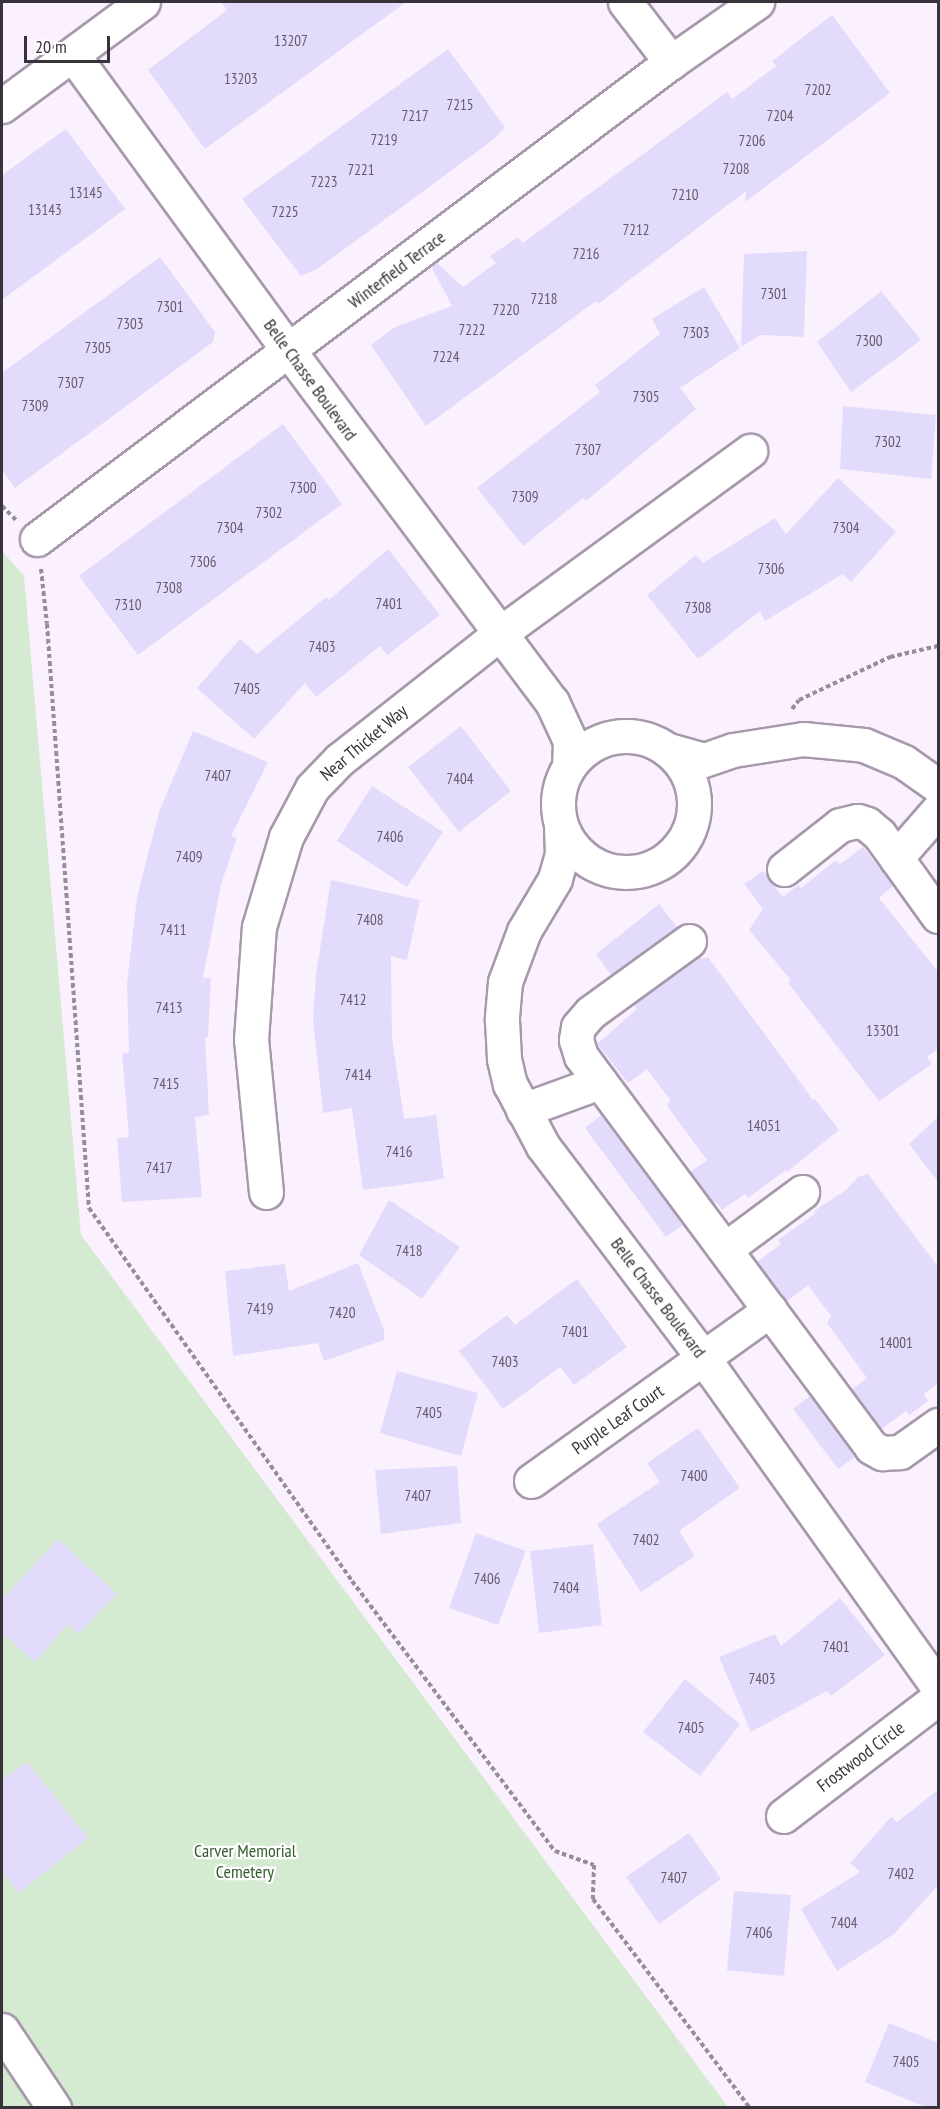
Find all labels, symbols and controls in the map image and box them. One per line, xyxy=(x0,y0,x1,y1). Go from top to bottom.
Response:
scale bar xyxy=(27,24,112,62)
house number: 13207 xyxy=(274,32,308,50)
text: 20 m xyxy=(35,35,67,58)
house number: 13203 xyxy=(224,70,258,88)
house number: 7202 xyxy=(805,81,831,99)
house number: 7215 xyxy=(447,96,473,114)
house number: 7217 xyxy=(402,107,428,125)
house number: 7204 xyxy=(767,107,793,125)
house number: 7219 xyxy=(371,131,397,149)
house number: 7206 xyxy=(739,132,765,150)
house number: 7208 xyxy=(723,160,749,178)
house number: 7221 xyxy=(348,161,374,179)
house number: 7223 xyxy=(311,173,337,191)
house number: 13145 xyxy=(69,184,103,202)
house number: 7210 xyxy=(672,186,698,204)
house number: 13143 xyxy=(28,201,62,219)
house number: 7225 xyxy=(272,203,298,221)
house number: 7212 xyxy=(623,221,649,239)
street label: Winterfield Terrace xyxy=(344,226,450,314)
house number: 7216 xyxy=(573,245,599,263)
house number: 7301 xyxy=(761,285,787,303)
house number: 7218 xyxy=(531,290,557,308)
house number: 7301 xyxy=(157,298,183,316)
house number: 7220 xyxy=(493,301,519,319)
house number: 7303 xyxy=(117,315,143,333)
street label: Belle Chasse Boulevard xyxy=(259,315,361,445)
house number: 7222 xyxy=(459,321,485,339)
house number: 7303 xyxy=(683,324,709,342)
house number: 7300 xyxy=(856,332,882,350)
house number: 7305 xyxy=(85,339,111,357)
house number: 7224 xyxy=(433,348,459,366)
house number: 7307 xyxy=(58,374,84,392)
house number: 7305 xyxy=(633,388,659,406)
house number: 7309 xyxy=(22,397,48,415)
house number: 7302 xyxy=(875,433,901,451)
house number: 7307 xyxy=(575,441,601,459)
house number: 7300 xyxy=(290,479,316,497)
house number: 7309 xyxy=(512,488,538,506)
house number: 7302 xyxy=(256,504,282,522)
house number: 7304 xyxy=(217,519,243,537)
house number: 7304 xyxy=(833,519,859,537)
house number: 7306 xyxy=(190,553,216,571)
house number: 7306 xyxy=(758,560,784,578)
house number: 7308 xyxy=(156,579,182,597)
house number: 7401 xyxy=(376,595,402,613)
house number: 7310 xyxy=(115,596,141,614)
house number: 7308 xyxy=(685,599,711,617)
house number: 7403 xyxy=(309,638,335,656)
house number: 7405 xyxy=(234,680,260,698)
street label: Near Thicket Way xyxy=(316,700,412,786)
house number: 7407 xyxy=(205,767,231,785)
house number: 7404 xyxy=(447,770,473,788)
house number: 7406 xyxy=(377,828,403,846)
house number: 7409 xyxy=(176,848,202,866)
house number: 7408 xyxy=(357,911,383,929)
house number: 7411 xyxy=(160,921,186,939)
house number: 7412 xyxy=(340,991,366,1009)
house number: 7413 xyxy=(156,999,182,1017)
house number: 13301 xyxy=(866,1022,900,1040)
house number: 7414 xyxy=(345,1066,371,1084)
house number: 7415 xyxy=(153,1075,179,1093)
house number: 14051 xyxy=(747,1117,781,1135)
house number: 7416 xyxy=(386,1143,412,1161)
house number: 7417 xyxy=(146,1159,172,1177)
street label: Belle Chasse Boulevard xyxy=(606,1234,710,1362)
house number: 7418 xyxy=(396,1242,422,1260)
house number: 7419 xyxy=(247,1300,273,1318)
house number: 7420 xyxy=(329,1304,355,1322)
house number: 7401 xyxy=(562,1323,588,1341)
house number: 14001 xyxy=(879,1334,913,1352)
house number: 7403 xyxy=(492,1353,518,1371)
street label: Purple Leaf Court xyxy=(568,1380,668,1460)
house number: 7405 xyxy=(416,1404,442,1422)
house number: 7400 xyxy=(681,1467,707,1485)
house number: 7407 xyxy=(405,1487,431,1505)
house number: 7402 xyxy=(633,1531,659,1549)
house number: 7406 xyxy=(474,1570,500,1588)
house number: 7404 xyxy=(553,1579,579,1597)
house number: 7401 xyxy=(823,1638,849,1656)
house number: 7403 xyxy=(749,1670,775,1688)
street label: Frostwood Circle xyxy=(813,1717,909,1797)
house number: 7405 xyxy=(678,1719,704,1737)
park label: Carver Memorial Cemetery xyxy=(194,1841,296,1884)
house number: 7402 xyxy=(888,1865,914,1883)
house number: 7407 xyxy=(661,1869,687,1887)
house number: 7404 xyxy=(831,1914,857,1932)
house number: 7406 xyxy=(746,1924,772,1942)
house number: 7405 xyxy=(893,2053,919,2071)

